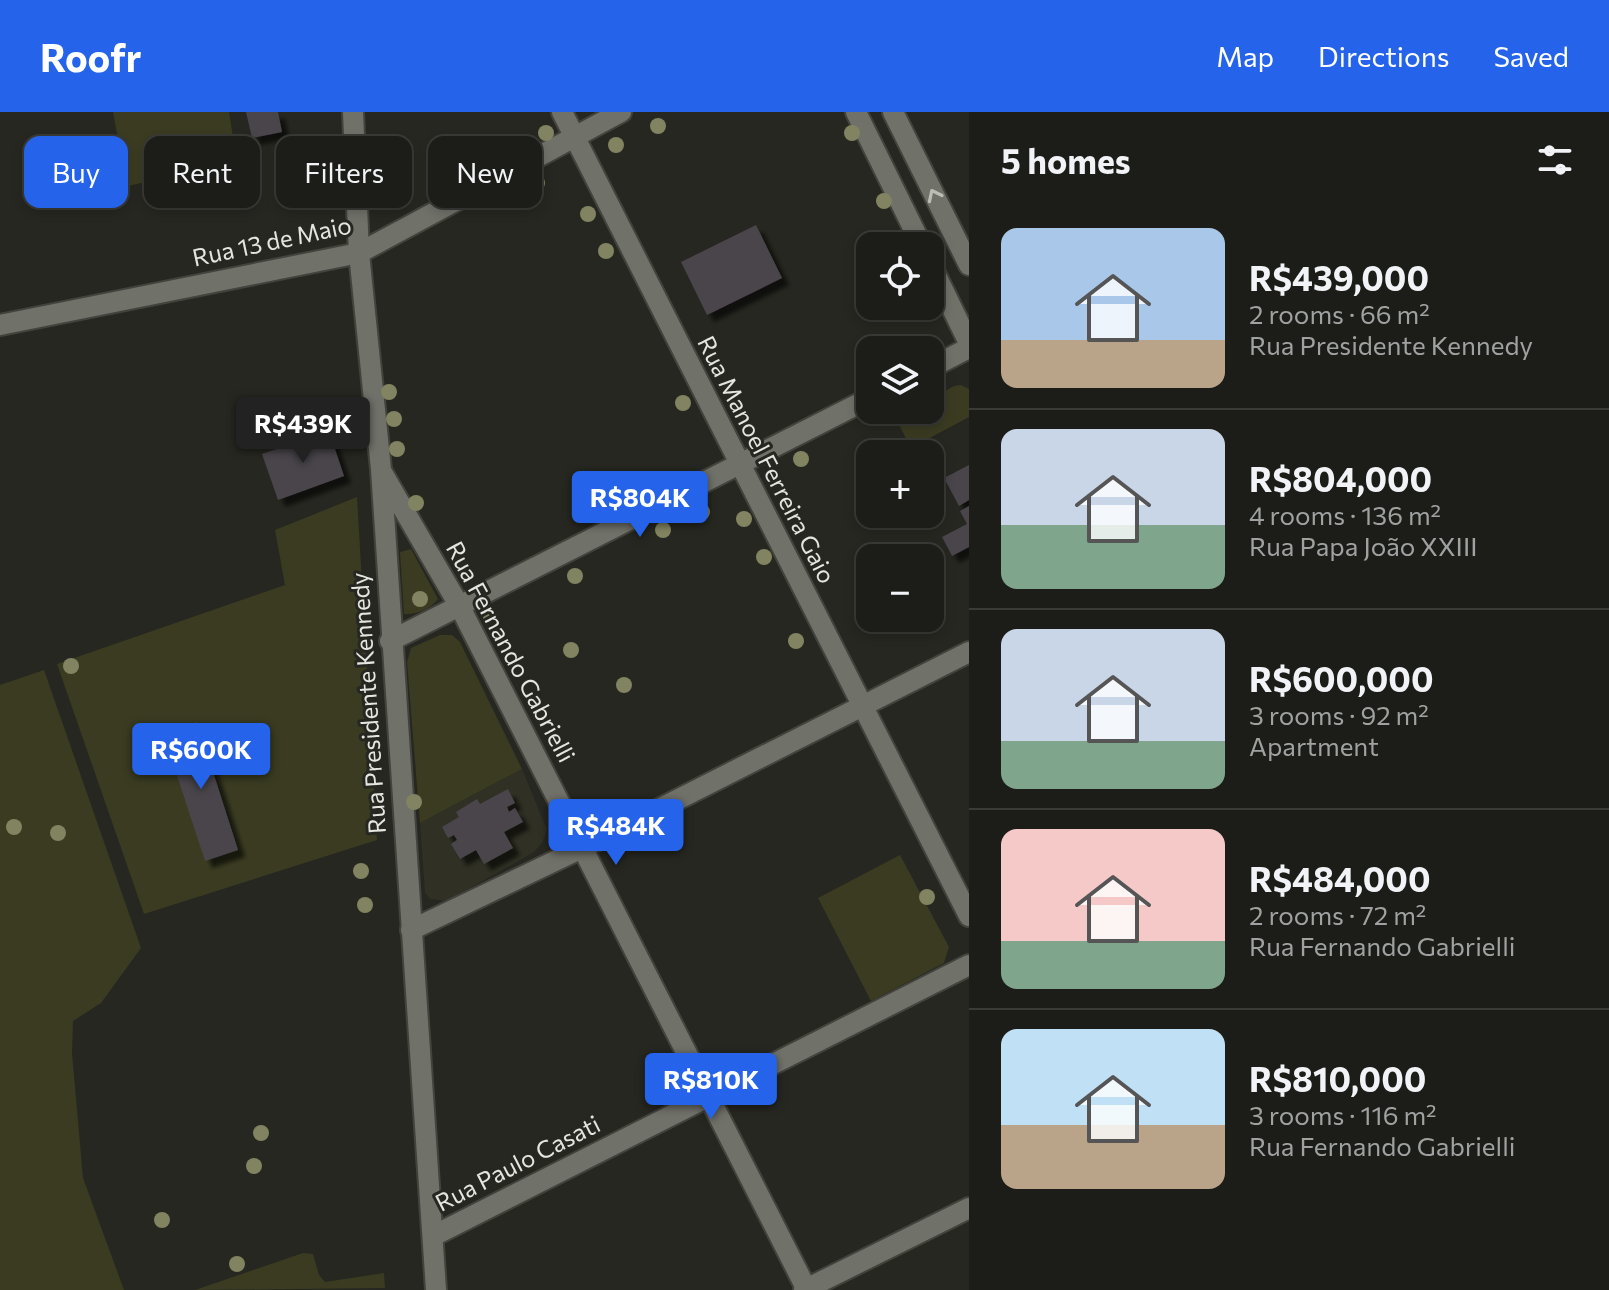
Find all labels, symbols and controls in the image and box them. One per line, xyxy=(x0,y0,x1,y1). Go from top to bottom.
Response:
text: Roofr xyxy=(40,33,141,80)
text: Map xyxy=(1216,39,1274,73)
text: Directions xyxy=(1318,39,1449,73)
text: Saved xyxy=(1493,39,1569,73)
chip: Buy xyxy=(24,136,128,208)
chip: Rent xyxy=(144,136,260,208)
chip: Filters xyxy=(276,136,412,208)
chip: New xyxy=(428,136,542,208)
icon: filters xyxy=(1533,138,1577,182)
text: 5 homes xyxy=(1001,139,1131,181)
one-way arrow xyxy=(929,189,944,204)
street label: Rua 13 de Maio xyxy=(189,210,354,272)
map controls xyxy=(856,232,944,632)
button: locate xyxy=(856,232,944,320)
text: R$439,000 xyxy=(1249,256,1429,298)
icon: home xyxy=(1065,260,1161,356)
text: 2 rooms · 66 m² xyxy=(1249,298,1430,329)
text: Rua Presidente Kennedy xyxy=(1249,329,1533,360)
street label: Rua Manoel Ferreira Gaio xyxy=(692,331,842,588)
button: layers xyxy=(856,336,944,424)
pin: R$439K xyxy=(238,397,368,465)
text: R$439K xyxy=(254,407,352,438)
button: + xyxy=(856,440,944,528)
text: R$804,000 xyxy=(1249,457,1432,499)
icon: home xyxy=(1065,461,1161,557)
pin: R$804K xyxy=(575,471,705,539)
text: R$804K xyxy=(590,481,690,512)
text: 4 rooms · 136 m² xyxy=(1249,499,1441,530)
text: Rua Papa João XXIII xyxy=(1249,530,1477,561)
street label: Rua Fernando Gabrielli xyxy=(441,536,582,767)
button: − xyxy=(856,544,944,632)
street label: Rua Presidente Kennedy xyxy=(344,571,391,835)
text: R$600,000 xyxy=(1249,657,1434,699)
icon: home xyxy=(1065,661,1161,757)
text: 3 rooms · 92 m² xyxy=(1249,699,1429,730)
pin: R$600K xyxy=(136,723,266,791)
text: Apartment xyxy=(1249,730,1379,761)
text: R$600K xyxy=(150,733,252,764)
pin: R$484K xyxy=(551,799,681,867)
text: R$484K xyxy=(566,809,666,840)
text: R$484,000 xyxy=(1249,857,1430,899)
icon: home xyxy=(1065,861,1161,957)
text: 2 rooms · 72 m² xyxy=(1249,899,1426,930)
text: Rua Fernando Gabrielli xyxy=(1249,930,1515,961)
pin: R$810K xyxy=(646,1053,776,1121)
text: R$810,000 xyxy=(1249,1057,1426,1099)
icon: home xyxy=(1065,1061,1161,1157)
text: R$810K xyxy=(663,1063,759,1094)
text: 3 rooms · 116 m² xyxy=(1249,1099,1437,1130)
street label: Rua Paulo Casati xyxy=(430,1109,605,1217)
text: Rua Fernando Gabrielli xyxy=(1249,1130,1515,1161)

